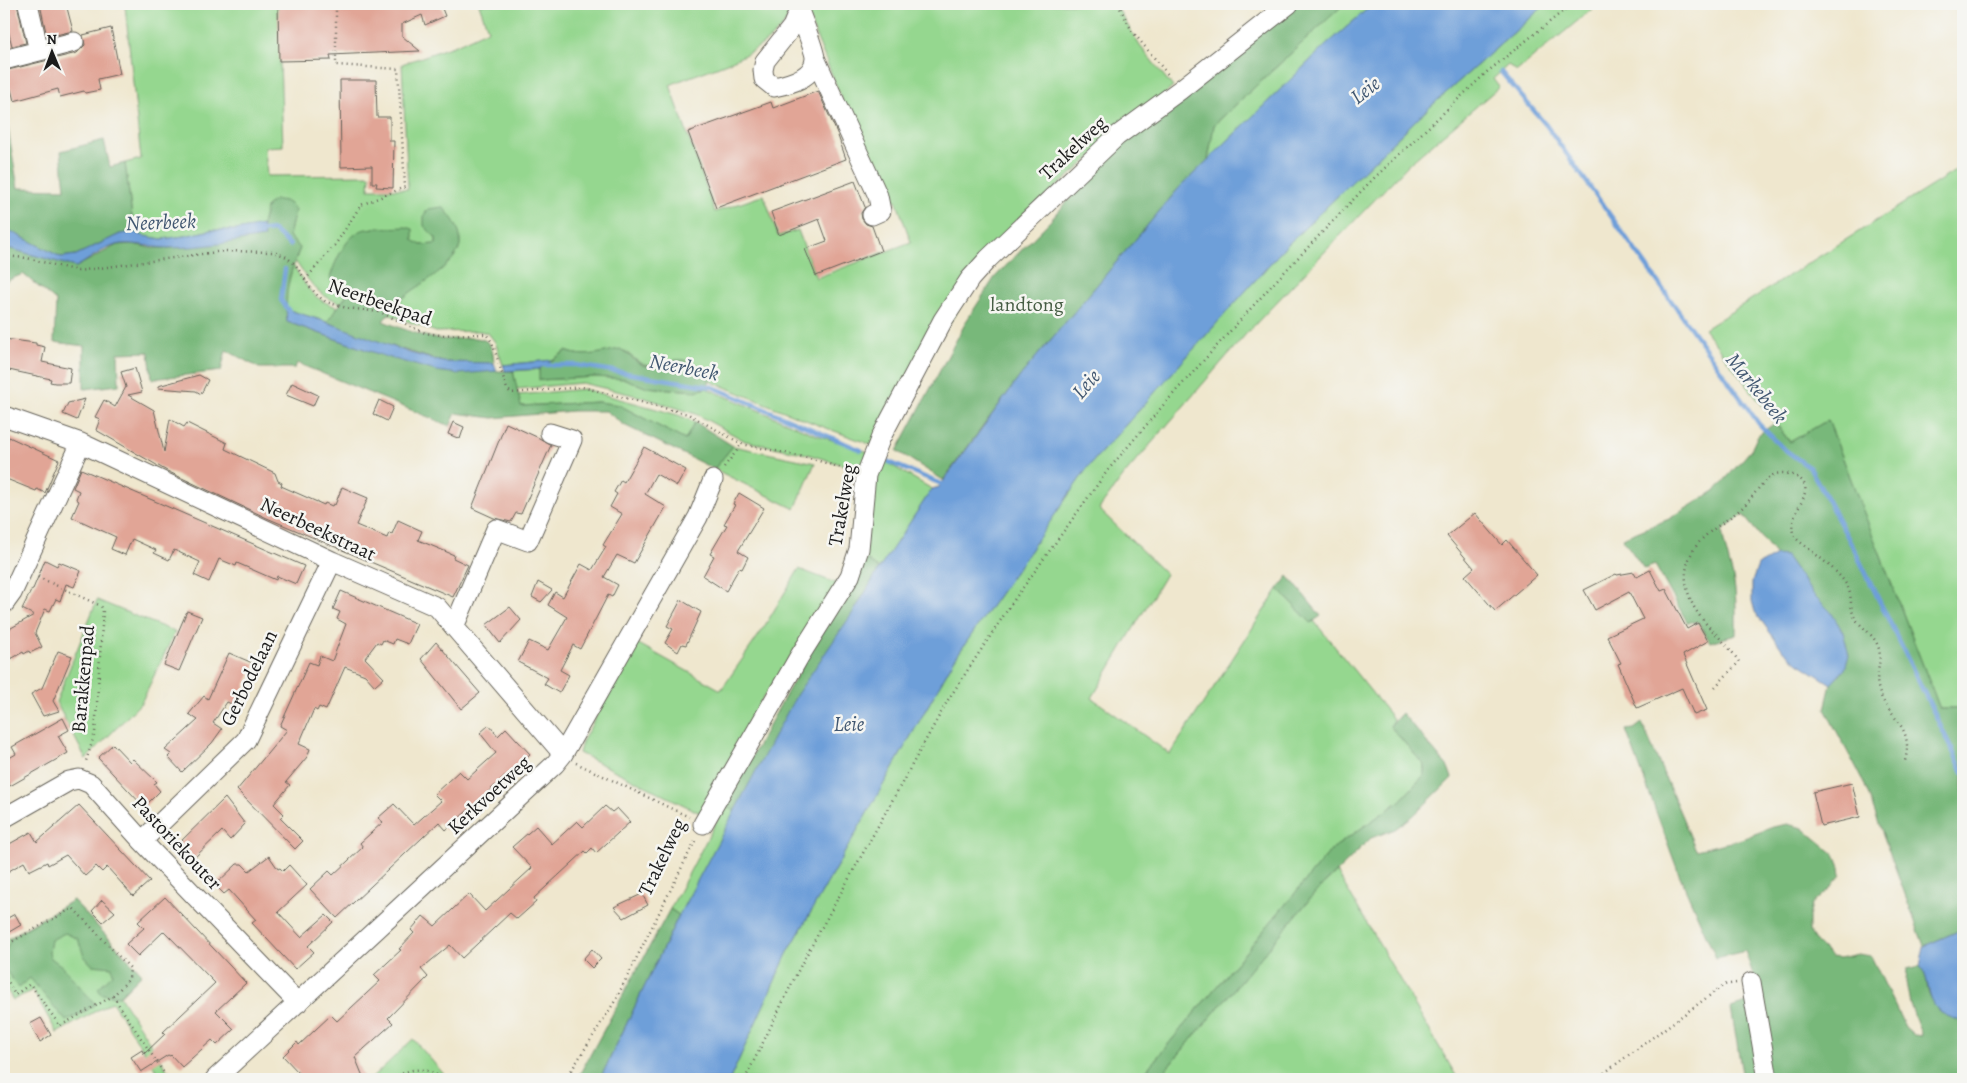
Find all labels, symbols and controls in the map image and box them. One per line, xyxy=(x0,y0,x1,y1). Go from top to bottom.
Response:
north arrow xyxy=(28,28,78,78)
text: N xyxy=(47,30,57,49)
water label: Leie xyxy=(1344,69,1386,111)
street label: Trakelweg xyxy=(1033,110,1113,186)
water label: Neerbeek xyxy=(125,207,197,237)
street label: Neerbeekpad xyxy=(324,272,436,332)
park label: landtong xyxy=(990,291,1064,318)
water label: Neerbeek xyxy=(647,347,721,387)
water label: Markebeek xyxy=(1720,347,1794,429)
water label: Leie xyxy=(1065,363,1107,405)
street label: Trakelweg xyxy=(821,462,863,548)
street label: Neerbeekstraat xyxy=(256,490,381,568)
street label: Barakkenpad xyxy=(65,624,101,734)
street label: Gerbodelaan xyxy=(214,625,284,731)
water label: Leie xyxy=(834,710,865,738)
street label: Kerkvoetweg xyxy=(441,749,537,841)
street label: Pastoriekouter xyxy=(126,790,228,896)
street label: Trakelweg xyxy=(632,814,692,900)

